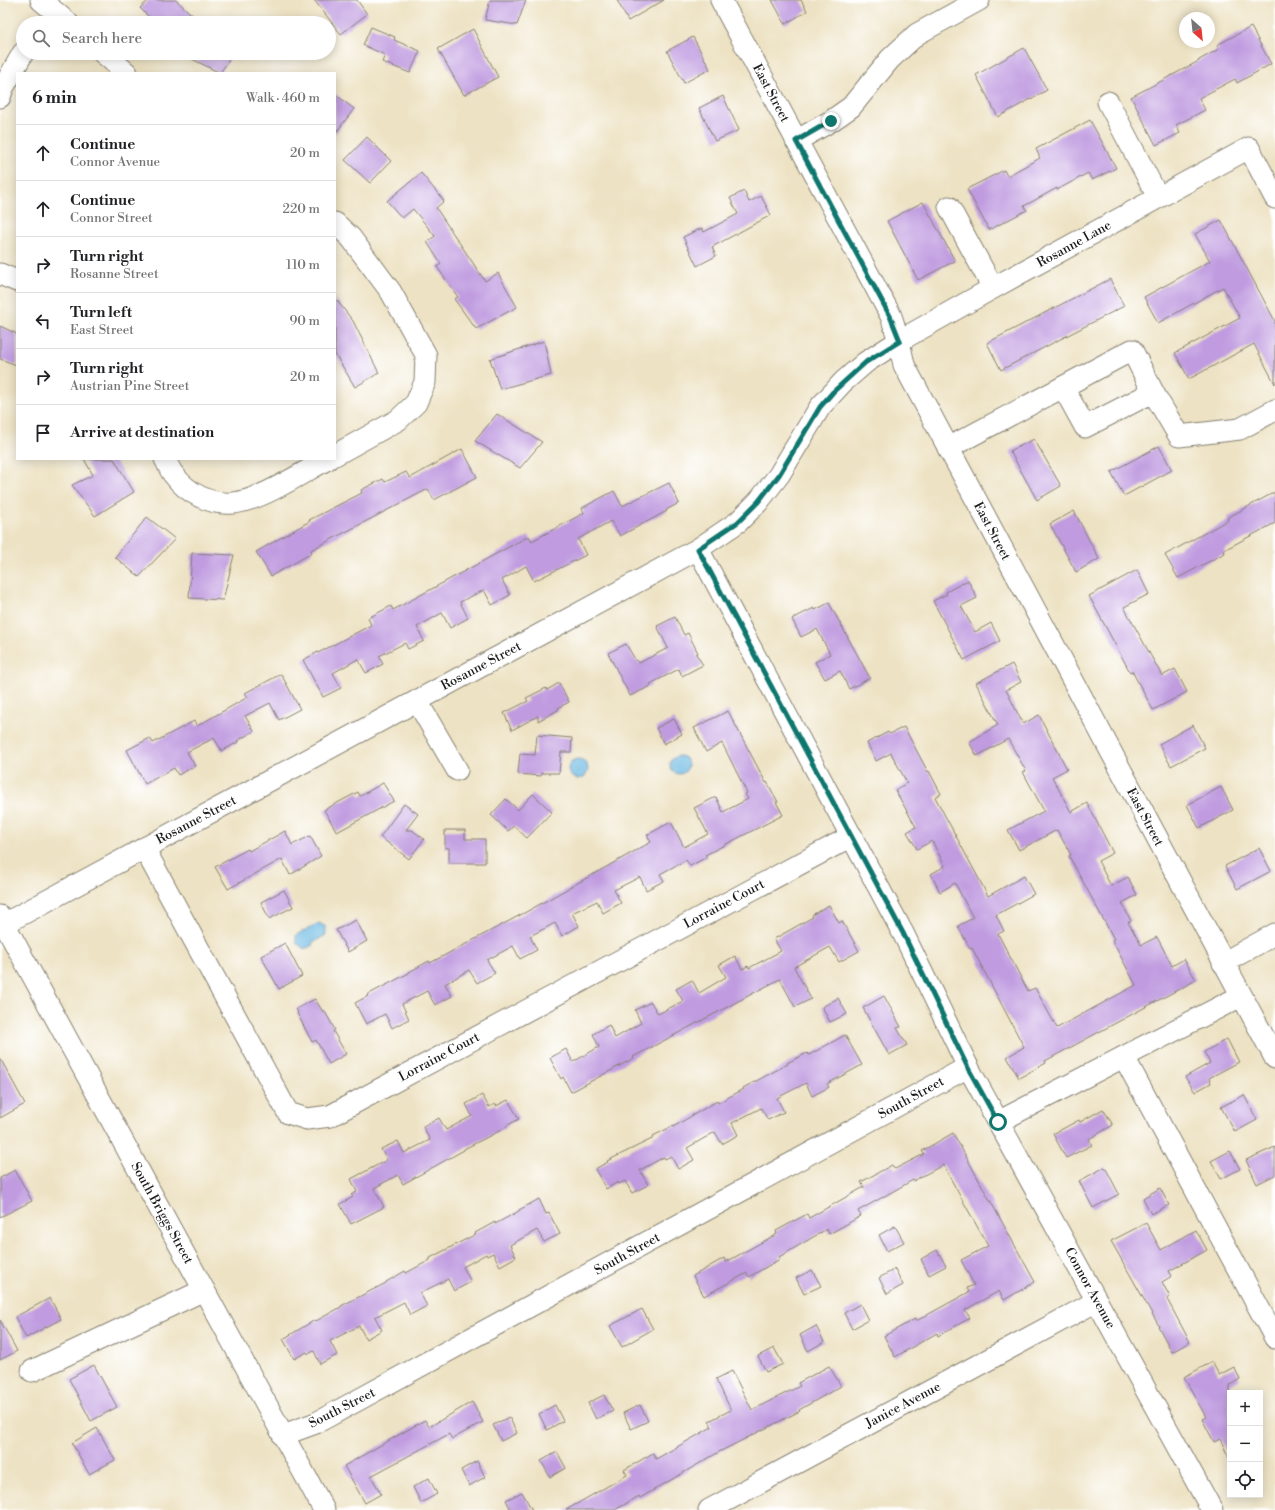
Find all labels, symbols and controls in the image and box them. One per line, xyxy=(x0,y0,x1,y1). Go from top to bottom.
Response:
north arrow xyxy=(1179,12,1215,48)
search box xyxy=(16,16,336,60)
icon: search xyxy=(30,27,52,49)
text: Search here xyxy=(62,29,142,48)
street label: East Street xyxy=(749,61,793,125)
text: 6 min xyxy=(32,87,77,109)
text: Walk · 460 m xyxy=(246,90,320,106)
route end xyxy=(822,112,840,130)
text: Continue xyxy=(70,135,135,154)
icon: ahead xyxy=(32,142,54,164)
text: 20 m xyxy=(290,145,320,161)
text: Connor Avenue xyxy=(70,154,160,170)
text: Continue xyxy=(70,191,135,210)
icon: ahead xyxy=(32,198,54,220)
text: 220 m xyxy=(282,201,320,217)
text: Connor Street xyxy=(70,210,153,226)
street label: Rosanne Lane xyxy=(1034,217,1114,271)
text: Turn right xyxy=(70,247,144,266)
icon: right xyxy=(32,254,54,276)
text: 110 m xyxy=(286,257,320,273)
text: Rosanne Street xyxy=(70,266,159,282)
text: Turn left xyxy=(70,303,132,322)
icon: left xyxy=(32,310,54,332)
text: 90 m xyxy=(289,313,320,329)
text: East Street xyxy=(70,322,134,338)
text: Turn right xyxy=(70,359,144,378)
icon: right xyxy=(32,366,54,388)
text: 20 m xyxy=(290,369,320,385)
text: Austrian Pine Street xyxy=(70,378,189,394)
icon: arrive xyxy=(32,422,54,444)
text: Arrive at destination xyxy=(70,423,214,442)
street label: East Street xyxy=(970,499,1014,563)
street label: Rosanne Street xyxy=(438,638,524,694)
street label: East Street xyxy=(1123,785,1167,849)
street label: Rosanne Street xyxy=(153,792,239,848)
street label: Lorraine Court xyxy=(681,876,768,932)
street label: Lorraine Court xyxy=(396,1029,483,1085)
street label: South Street xyxy=(875,1073,947,1123)
route start xyxy=(989,1113,1007,1131)
street label: South Briggs Street xyxy=(127,1159,197,1267)
street label: South Street xyxy=(591,1229,663,1279)
street label: Connor Avenue xyxy=(1061,1245,1119,1332)
street label: Janice Avenue xyxy=(862,1378,944,1432)
street label: South Street xyxy=(306,1384,378,1432)
map controls xyxy=(1227,1390,1263,1498)
button: + xyxy=(1227,1390,1263,1426)
button: − xyxy=(1227,1426,1263,1462)
button: locate xyxy=(1227,1462,1263,1498)

